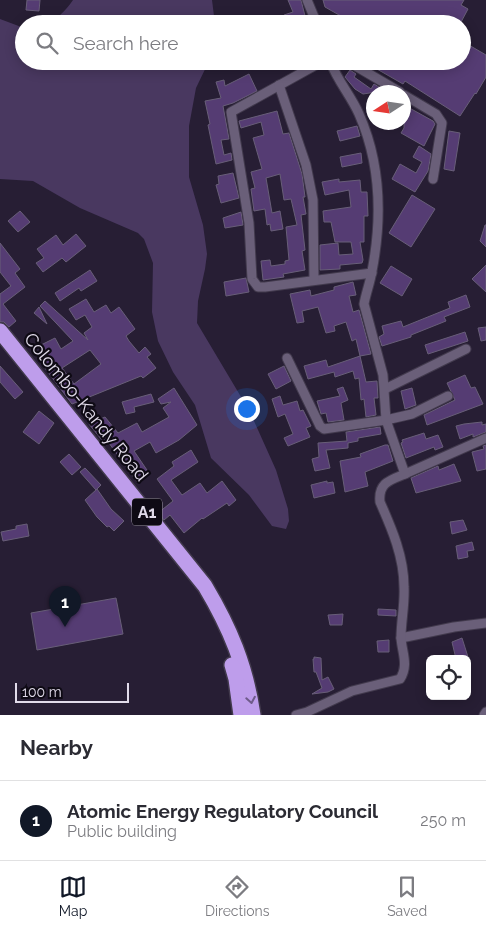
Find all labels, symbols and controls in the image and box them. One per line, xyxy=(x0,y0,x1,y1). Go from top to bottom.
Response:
search box xyxy=(15,15,471,70)
icon: search xyxy=(33,29,61,57)
text: Search here xyxy=(73,32,179,54)
north arrow xyxy=(366,85,411,130)
street label: Colombo-Kandy Road xyxy=(20,328,153,485)
your location xyxy=(234,396,260,422)
road number: A1 xyxy=(132,498,162,526)
pin: 1 xyxy=(49,586,81,627)
map controls xyxy=(426,655,471,700)
button: locate xyxy=(426,655,471,700)
scale bar xyxy=(15,680,129,703)
text: 100 m xyxy=(22,684,62,700)
one-way arrow xyxy=(245,696,255,705)
text: Nearby xyxy=(20,735,93,760)
text: Atomic Energy Regulatory Council xyxy=(67,800,378,822)
text: 1 xyxy=(32,811,40,830)
text: 250 m xyxy=(420,811,466,830)
text: Public building xyxy=(67,822,177,841)
tab: Map xyxy=(59,873,87,919)
tab: Directions xyxy=(205,873,270,919)
tab: Saved xyxy=(387,873,427,919)

